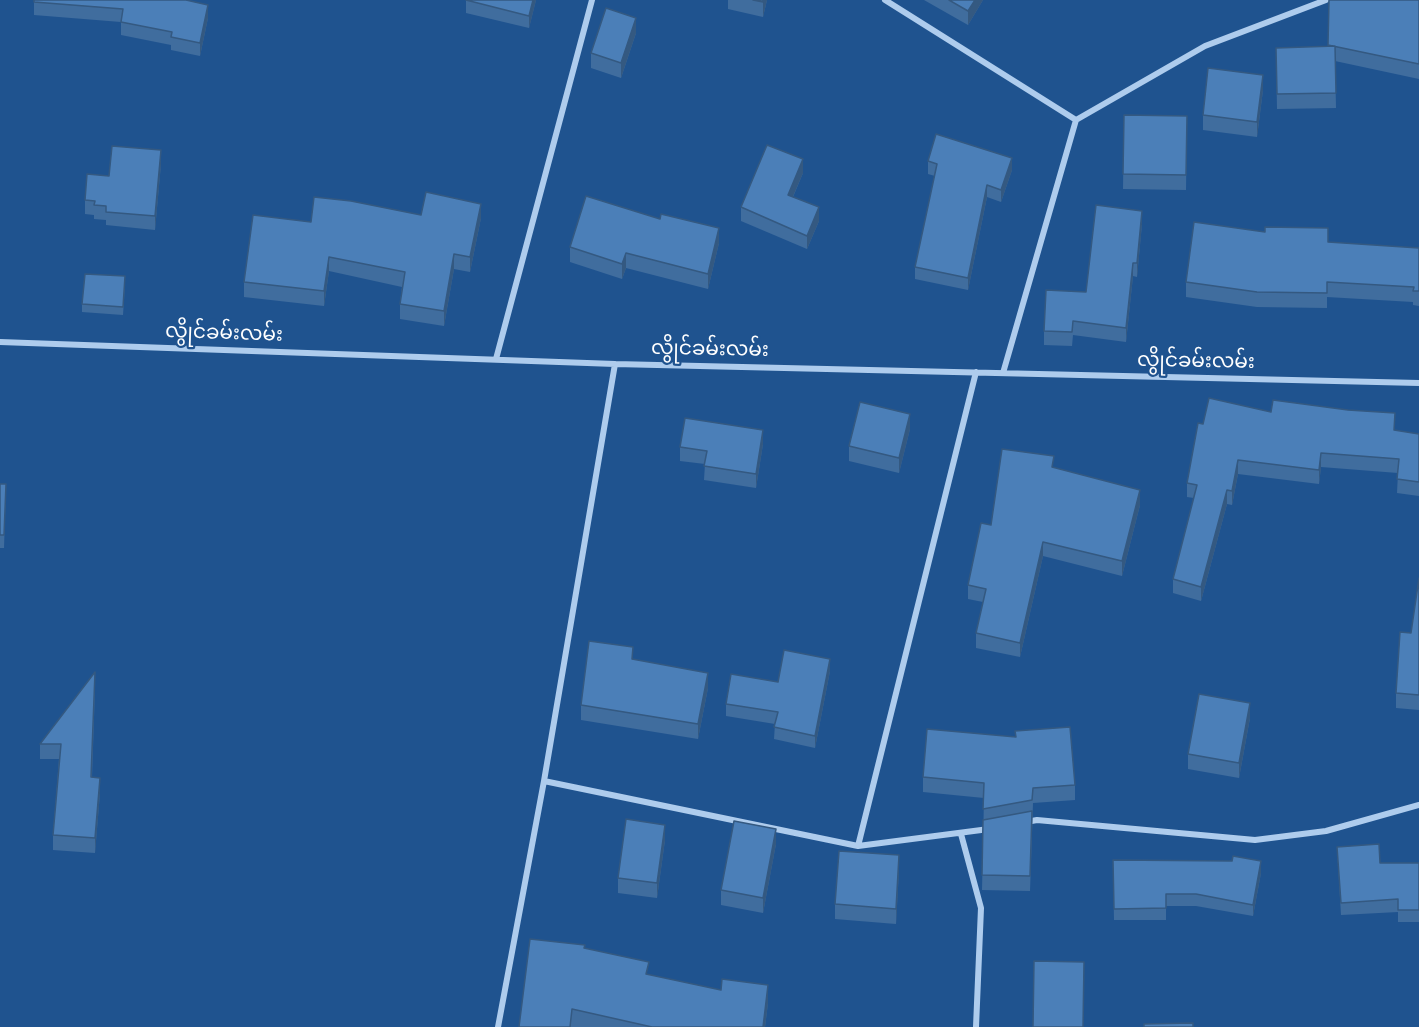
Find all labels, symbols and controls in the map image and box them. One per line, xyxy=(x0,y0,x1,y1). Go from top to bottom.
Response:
street label: လွိုင်ခမ်းလမ်း xyxy=(165,319,283,347)
street label: လွိုင်ခမ်းလမ်း xyxy=(651,336,769,362)
street label: လွိုင်ခမ်းလမ်း xyxy=(1137,348,1255,374)

